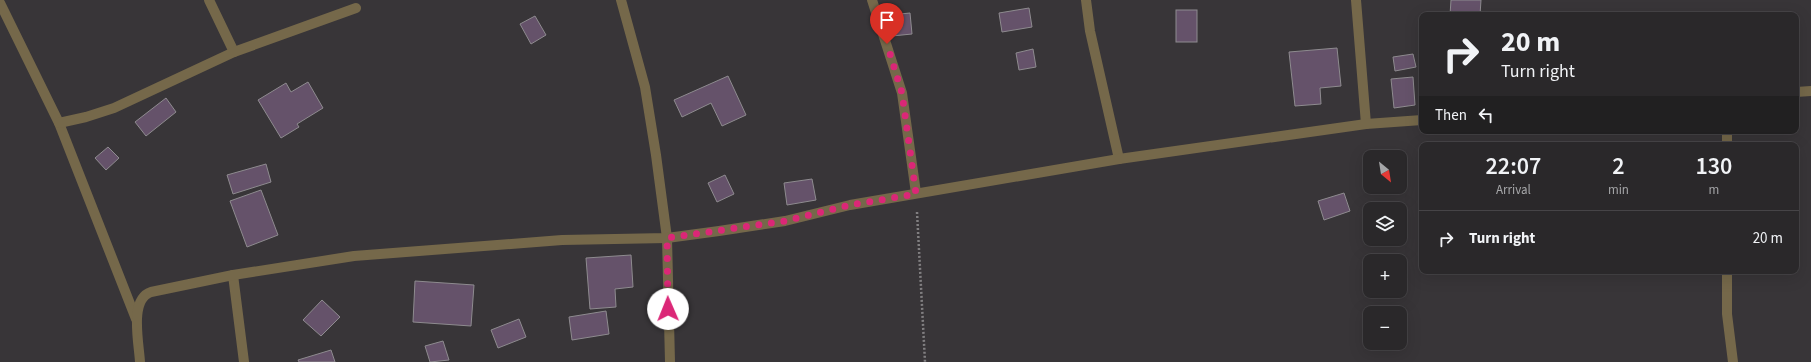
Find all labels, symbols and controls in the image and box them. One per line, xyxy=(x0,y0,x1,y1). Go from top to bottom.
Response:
pin xyxy=(870,3,904,44)
icon: arrive xyxy=(876,9,898,31)
text: 20 m xyxy=(1501,22,1560,62)
icon: right xyxy=(1435,28,1487,80)
text: Turn right xyxy=(1501,59,1575,84)
icon: left xyxy=(1475,104,1497,126)
text: Then xyxy=(1435,105,1467,126)
text: 22:07 xyxy=(1486,149,1541,184)
text: 2 xyxy=(1612,149,1625,184)
text: 130 xyxy=(1696,149,1732,184)
north arrow xyxy=(1363,150,1407,194)
map controls xyxy=(1363,150,1407,350)
text: Arrival xyxy=(1496,181,1531,199)
text: min xyxy=(1608,181,1629,199)
text: m xyxy=(1709,181,1719,199)
button: layers xyxy=(1363,202,1407,246)
icon: right xyxy=(1435,228,1457,250)
text: Turn right xyxy=(1469,228,1535,249)
text: 20 m xyxy=(1753,228,1783,249)
button: + xyxy=(1363,254,1407,298)
position arrow xyxy=(647,288,689,330)
button: − xyxy=(1363,306,1407,350)

